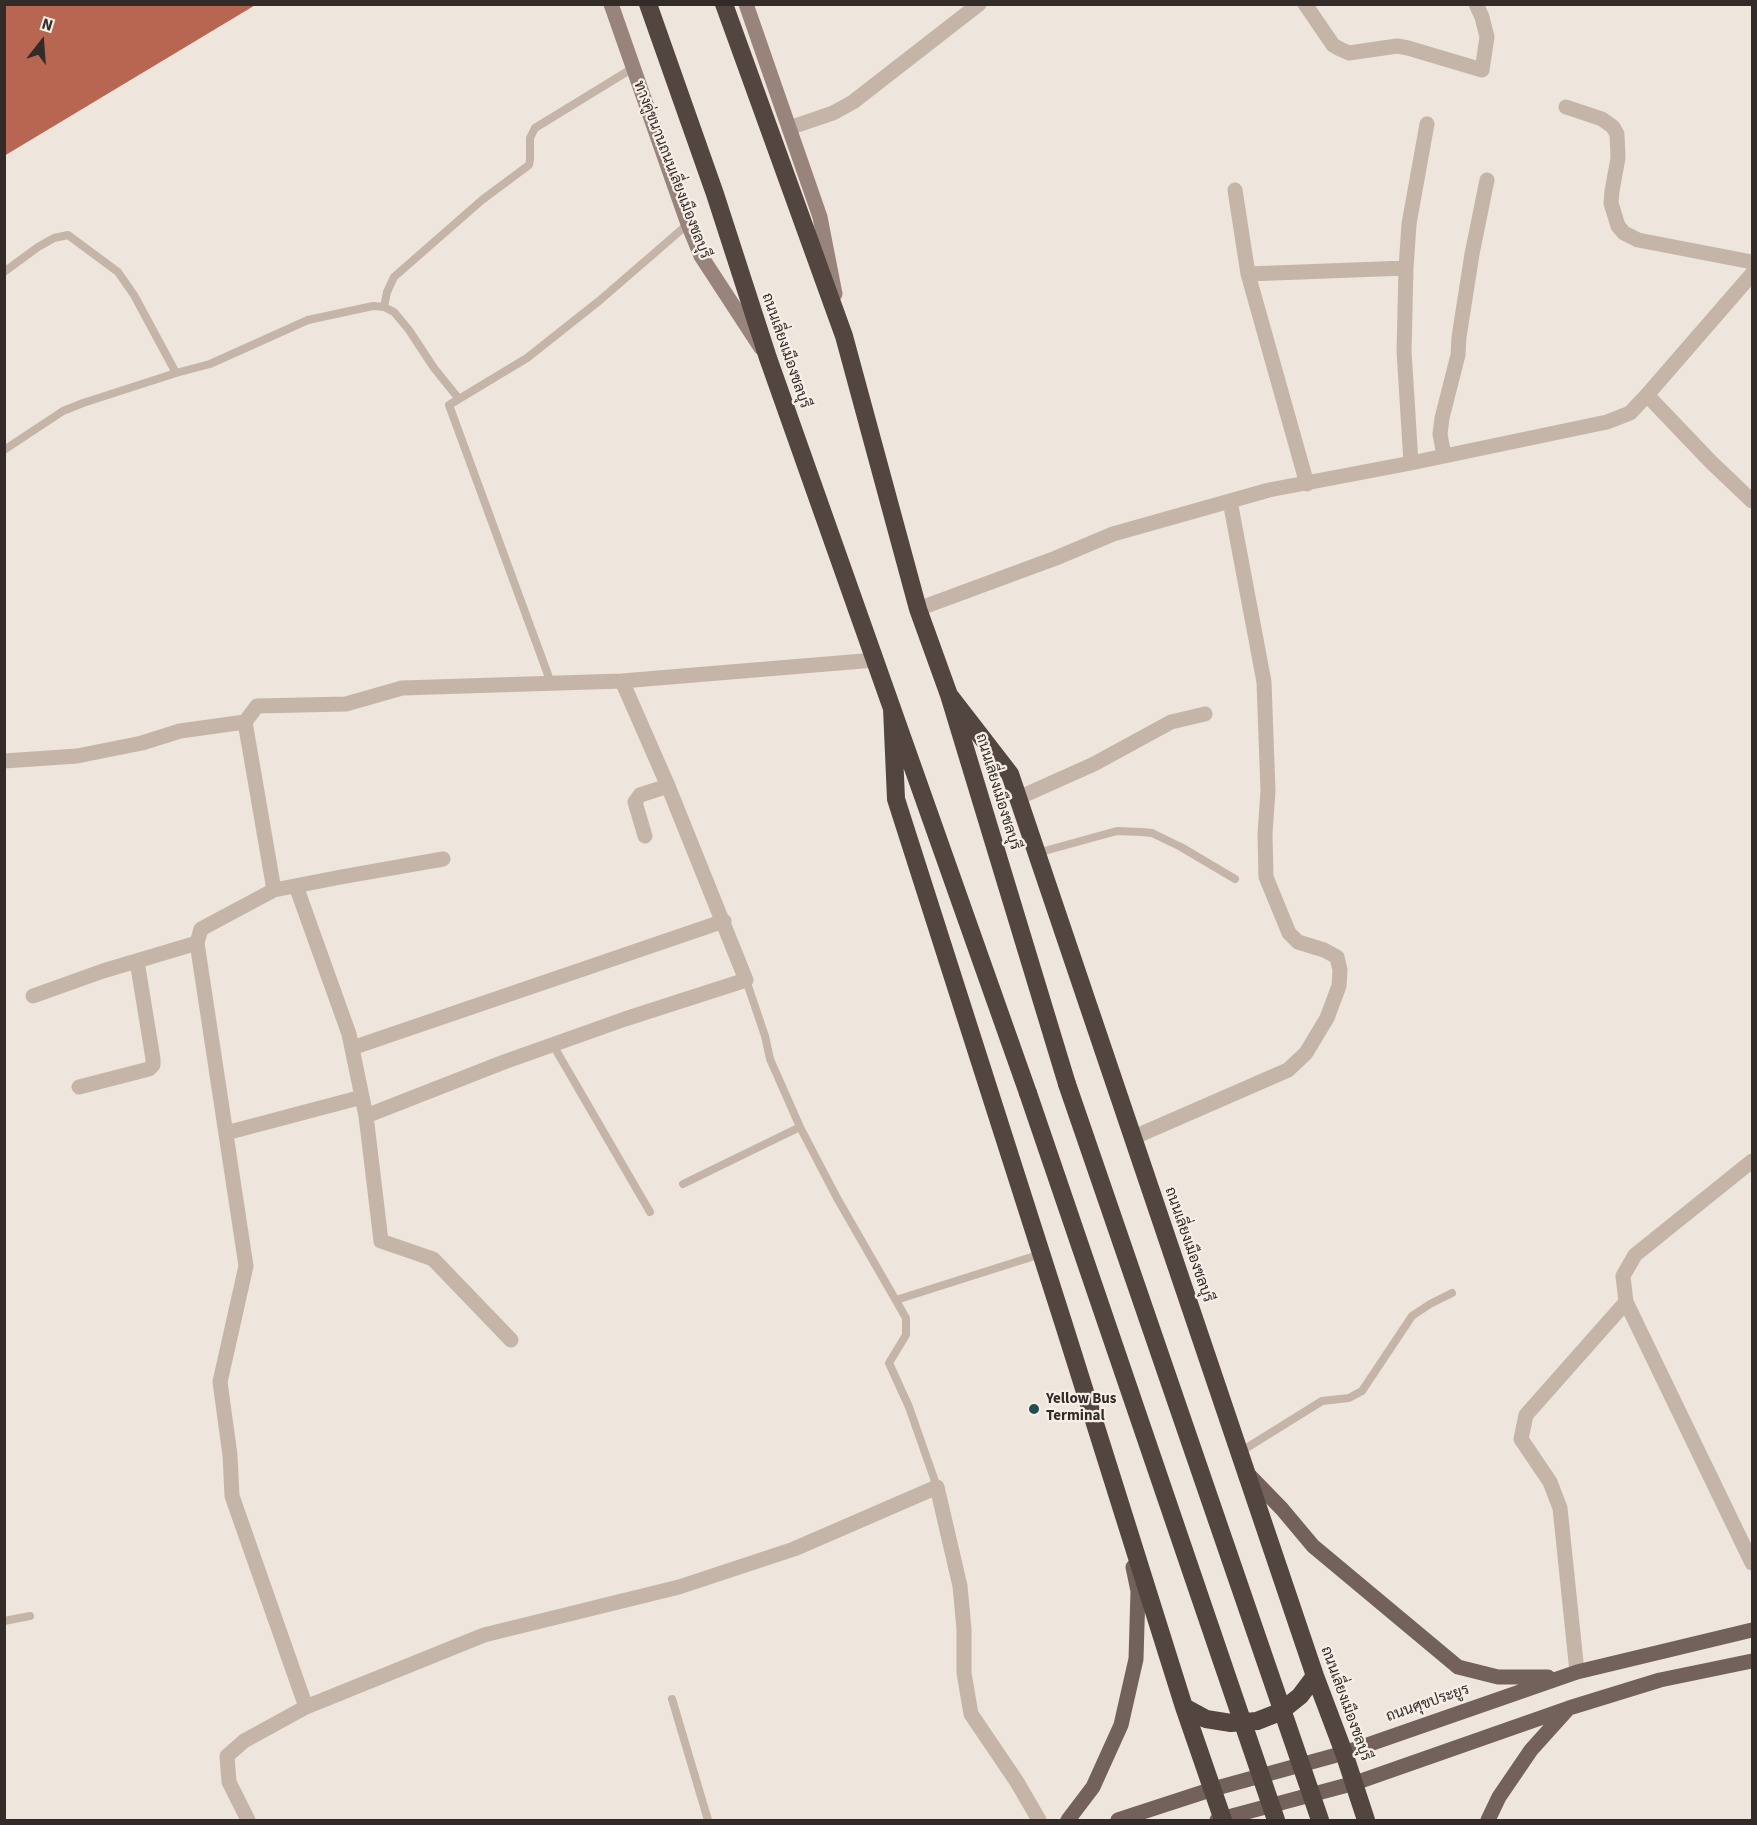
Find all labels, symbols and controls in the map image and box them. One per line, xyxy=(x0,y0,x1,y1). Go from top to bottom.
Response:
north arrow xyxy=(12,12,72,72)
text: N xyxy=(39,13,56,37)
street label: ทางคู่ขนานถนนเลี่ยงเมืองชลบุรี xyxy=(629,79,713,261)
street label: ถนนเลี่ยงเมืองชลบุรี xyxy=(757,291,813,411)
street label: ถนนเลี่ยงเมืองชลบุรี xyxy=(971,732,1023,852)
street label: ถนนเลี่ยงเมืองชลบุรี xyxy=(1160,1185,1216,1305)
place label: Yellow Bus Terminal xyxy=(1046,1391,1116,1426)
marker: Yellow Bus Terminal xyxy=(1027,1402,1041,1416)
street label: ถนนเลี่ยงเมืองชลบุรี xyxy=(1316,1644,1374,1764)
street label: ถนนศุขประยูร xyxy=(1384,1681,1472,1727)

